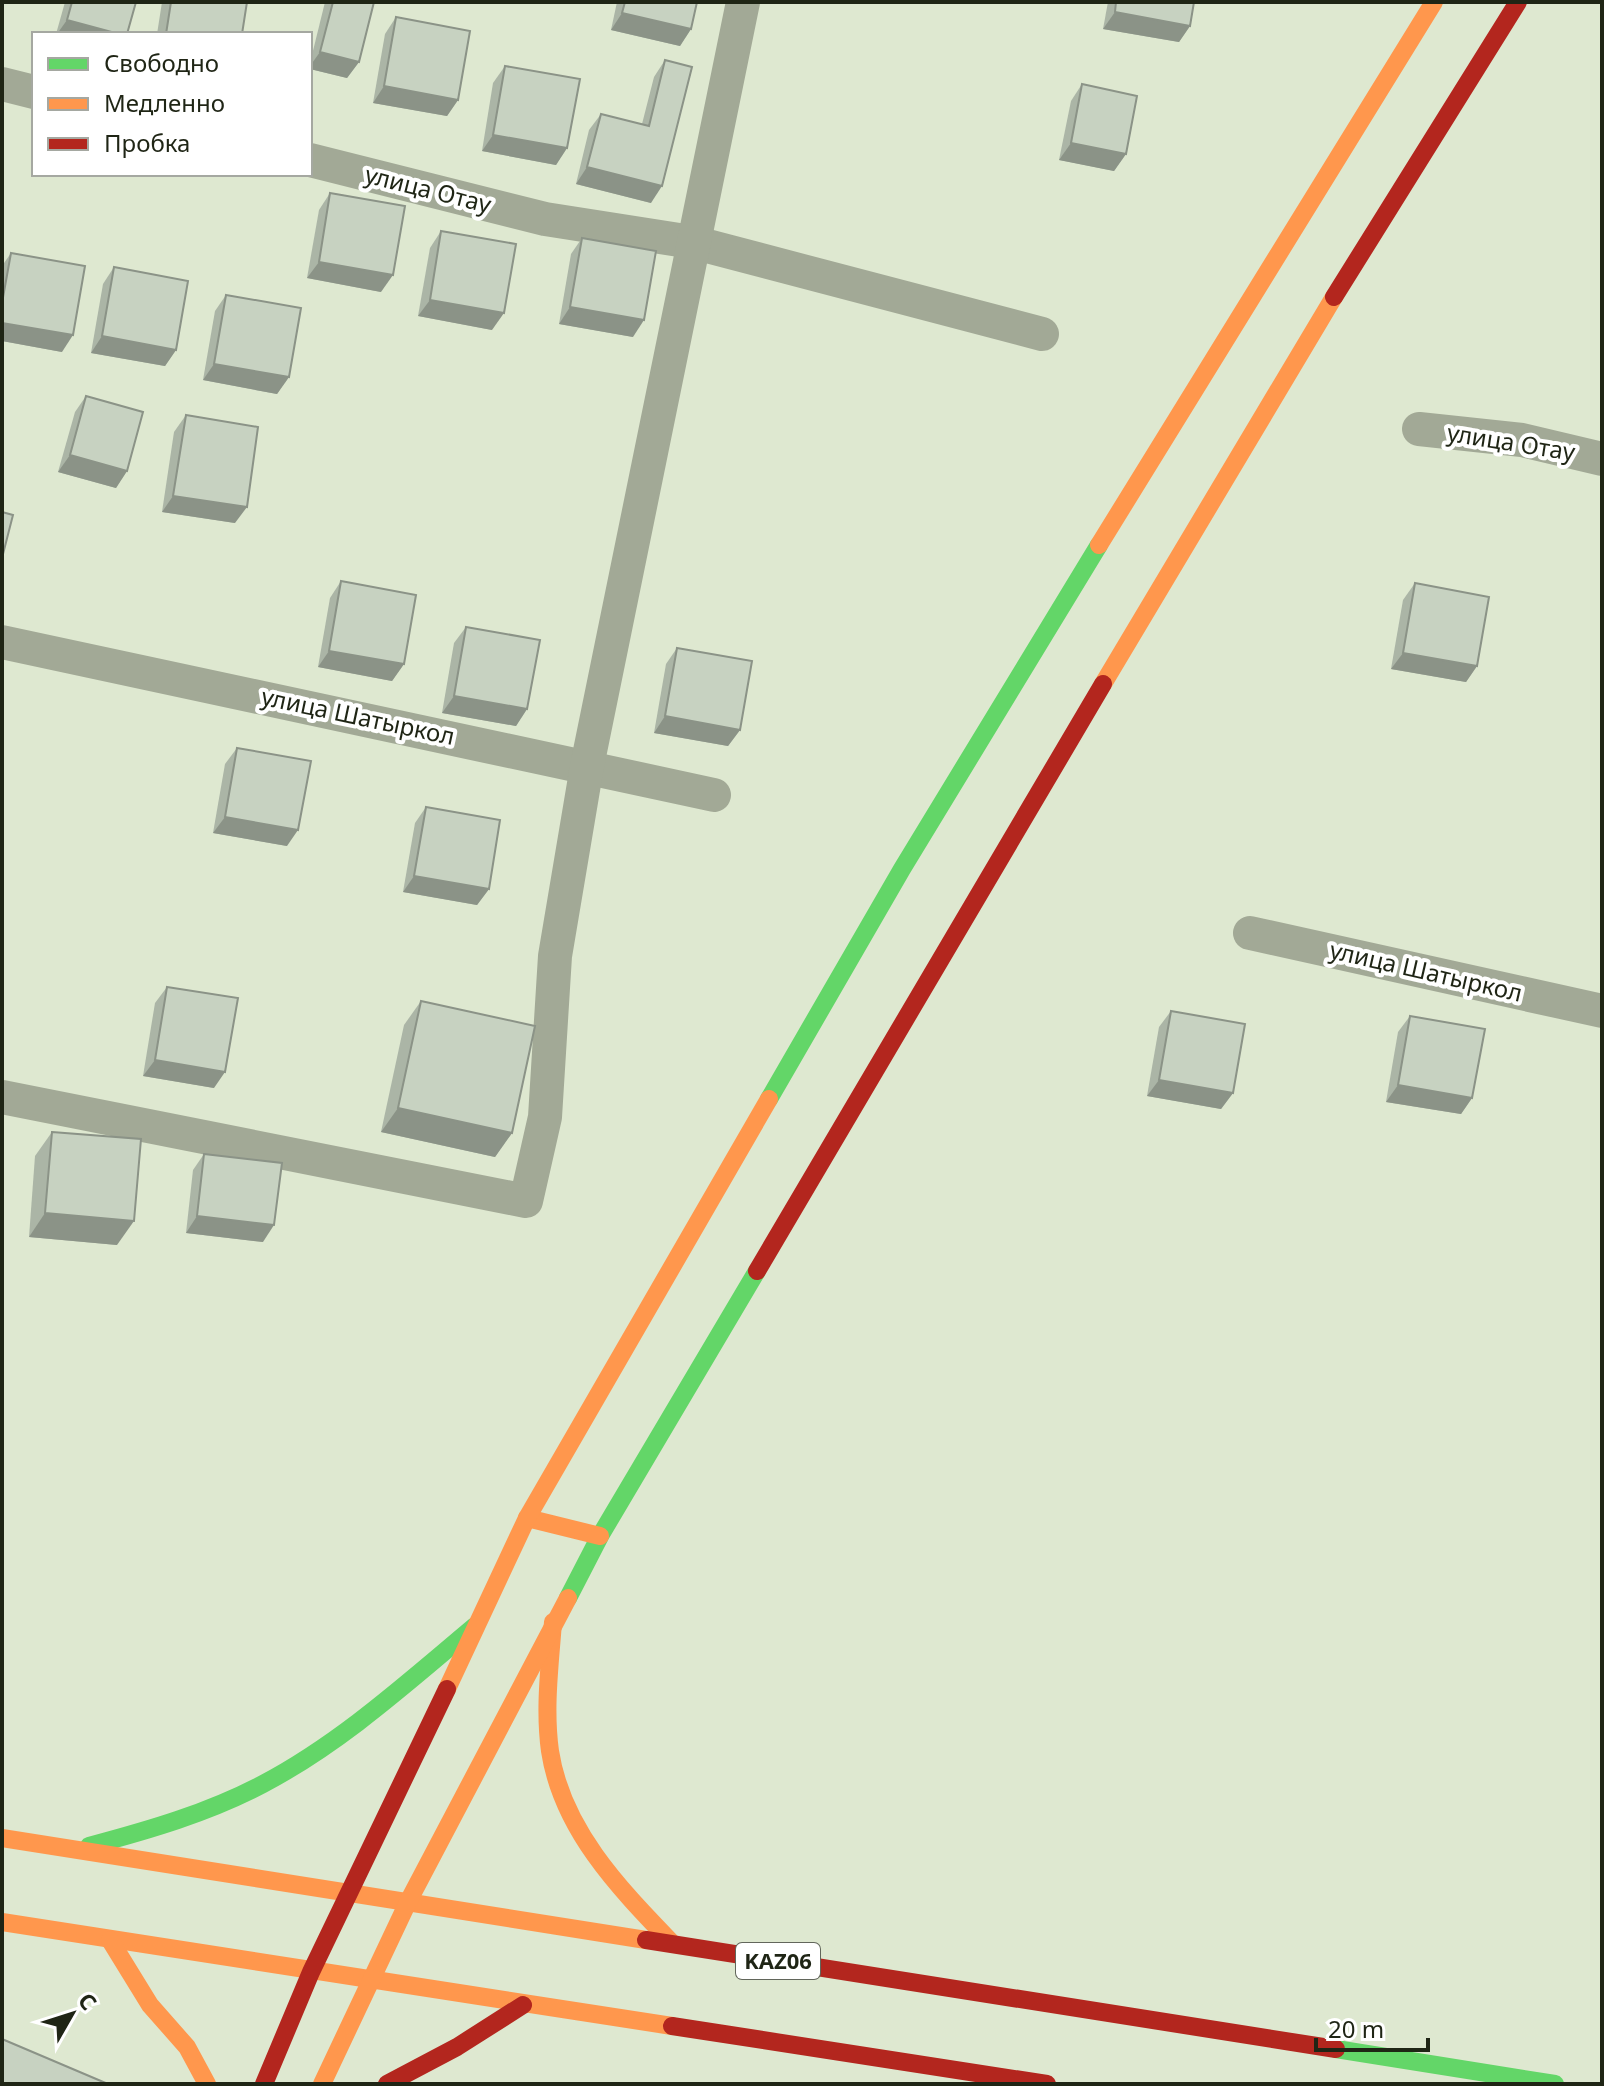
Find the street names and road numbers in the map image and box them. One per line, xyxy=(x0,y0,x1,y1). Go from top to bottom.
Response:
street label: улица Отау xyxy=(362,157,496,220)
street label: улица Отау xyxy=(1445,415,1578,468)
street label: улица Шатыркол xyxy=(259,679,458,752)
street label: улица Шатыркол xyxy=(1327,932,1526,1009)
road number: KАZ06 xyxy=(736,1943,820,1979)

